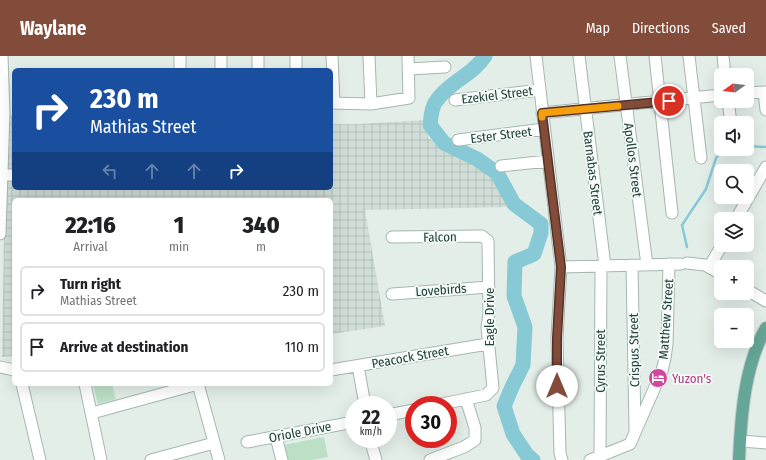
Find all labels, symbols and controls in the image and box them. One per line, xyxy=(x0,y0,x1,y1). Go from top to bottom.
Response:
text: Waylane xyxy=(20,17,86,40)
text: Map xyxy=(586,20,610,37)
text: Directions xyxy=(632,20,690,37)
text: Saved xyxy=(712,20,746,37)
north arrow xyxy=(714,68,754,108)
map controls xyxy=(714,68,754,348)
text: 230 m xyxy=(90,82,159,115)
street label: Ezekiel Street xyxy=(460,83,534,107)
icon: right xyxy=(24,84,76,136)
pin xyxy=(652,84,686,118)
icon: arrive xyxy=(658,90,680,112)
text: Mathias Street xyxy=(90,116,196,138)
button: sound xyxy=(714,116,754,156)
street label: Apollos Street xyxy=(621,122,645,199)
street label: Ester Street xyxy=(470,124,533,146)
street label: Barnabas Street xyxy=(580,130,606,217)
icon: left xyxy=(99,160,121,182)
icon: ahead xyxy=(141,160,163,182)
icon: ahead xyxy=(183,160,205,182)
icon: right xyxy=(225,160,247,182)
button: search xyxy=(714,164,754,204)
text: 22:16 xyxy=(65,211,116,239)
text: 1 xyxy=(174,211,184,239)
text: 340 xyxy=(242,211,280,239)
button: layers xyxy=(714,212,754,252)
street label: Falcon xyxy=(423,229,457,245)
text: Arrival xyxy=(73,239,108,254)
text: min xyxy=(169,239,189,254)
text: m xyxy=(256,239,266,254)
button: + xyxy=(714,260,754,300)
text: Turn right xyxy=(60,275,121,293)
street label: Matthew Street xyxy=(656,277,676,360)
icon: right xyxy=(26,280,48,302)
street label: Lovebirds xyxy=(415,281,468,299)
text: 230 m xyxy=(283,282,319,300)
street label: Eagle Drive xyxy=(482,288,497,346)
text: Mathias Street xyxy=(60,293,137,308)
button: − xyxy=(714,308,754,348)
street label: Crispus Street xyxy=(626,312,642,387)
street label: Cyrus Street xyxy=(593,328,608,393)
icon: arrive xyxy=(26,336,48,358)
text: Arrive at destination xyxy=(60,338,188,356)
text: 110 m xyxy=(285,338,319,356)
street label: Peacock Street xyxy=(370,343,450,371)
position arrow xyxy=(536,365,578,407)
hotel icon: Yuzon's xyxy=(647,367,669,389)
place label: Yuzon's xyxy=(672,371,712,386)
speed limit sign: 30 xyxy=(405,396,457,448)
text: 22 xyxy=(362,405,380,429)
street label: Oriole Drive xyxy=(268,419,332,445)
text: km/h xyxy=(360,426,382,438)

